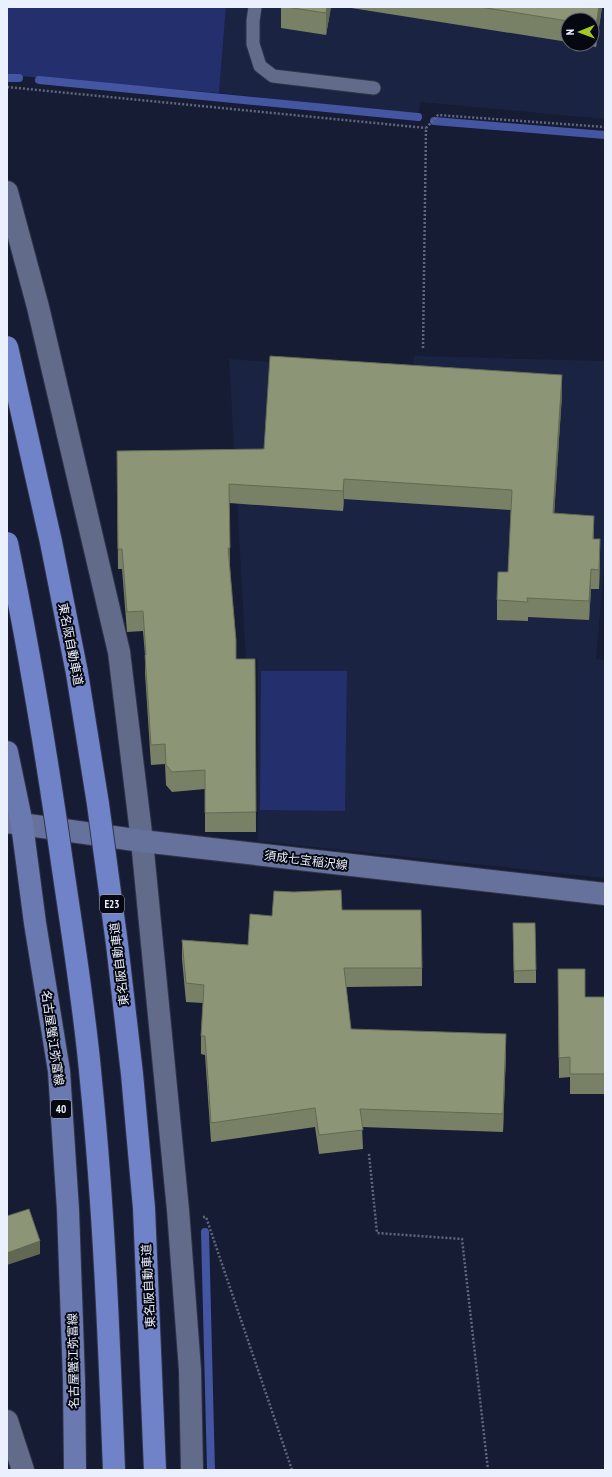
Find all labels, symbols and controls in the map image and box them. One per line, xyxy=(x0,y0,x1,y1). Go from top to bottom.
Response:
north arrow xyxy=(560,12,600,52)
text: N xyxy=(563,29,577,35)
street label: 東名阪自動車道 xyxy=(56,601,86,687)
street label: 須成七宝稲沢線 xyxy=(263,847,349,873)
road number: E23 xyxy=(100,895,124,913)
street label: 東名阪自動車道 xyxy=(106,921,132,1007)
street label: 名古屋蟹江弥富線 xyxy=(39,989,67,1087)
road number: 40 xyxy=(51,1100,71,1118)
street label: 東名阪自動車道 xyxy=(138,1244,158,1328)
street label: 名古屋蟹江弥富線 xyxy=(65,1313,81,1409)

